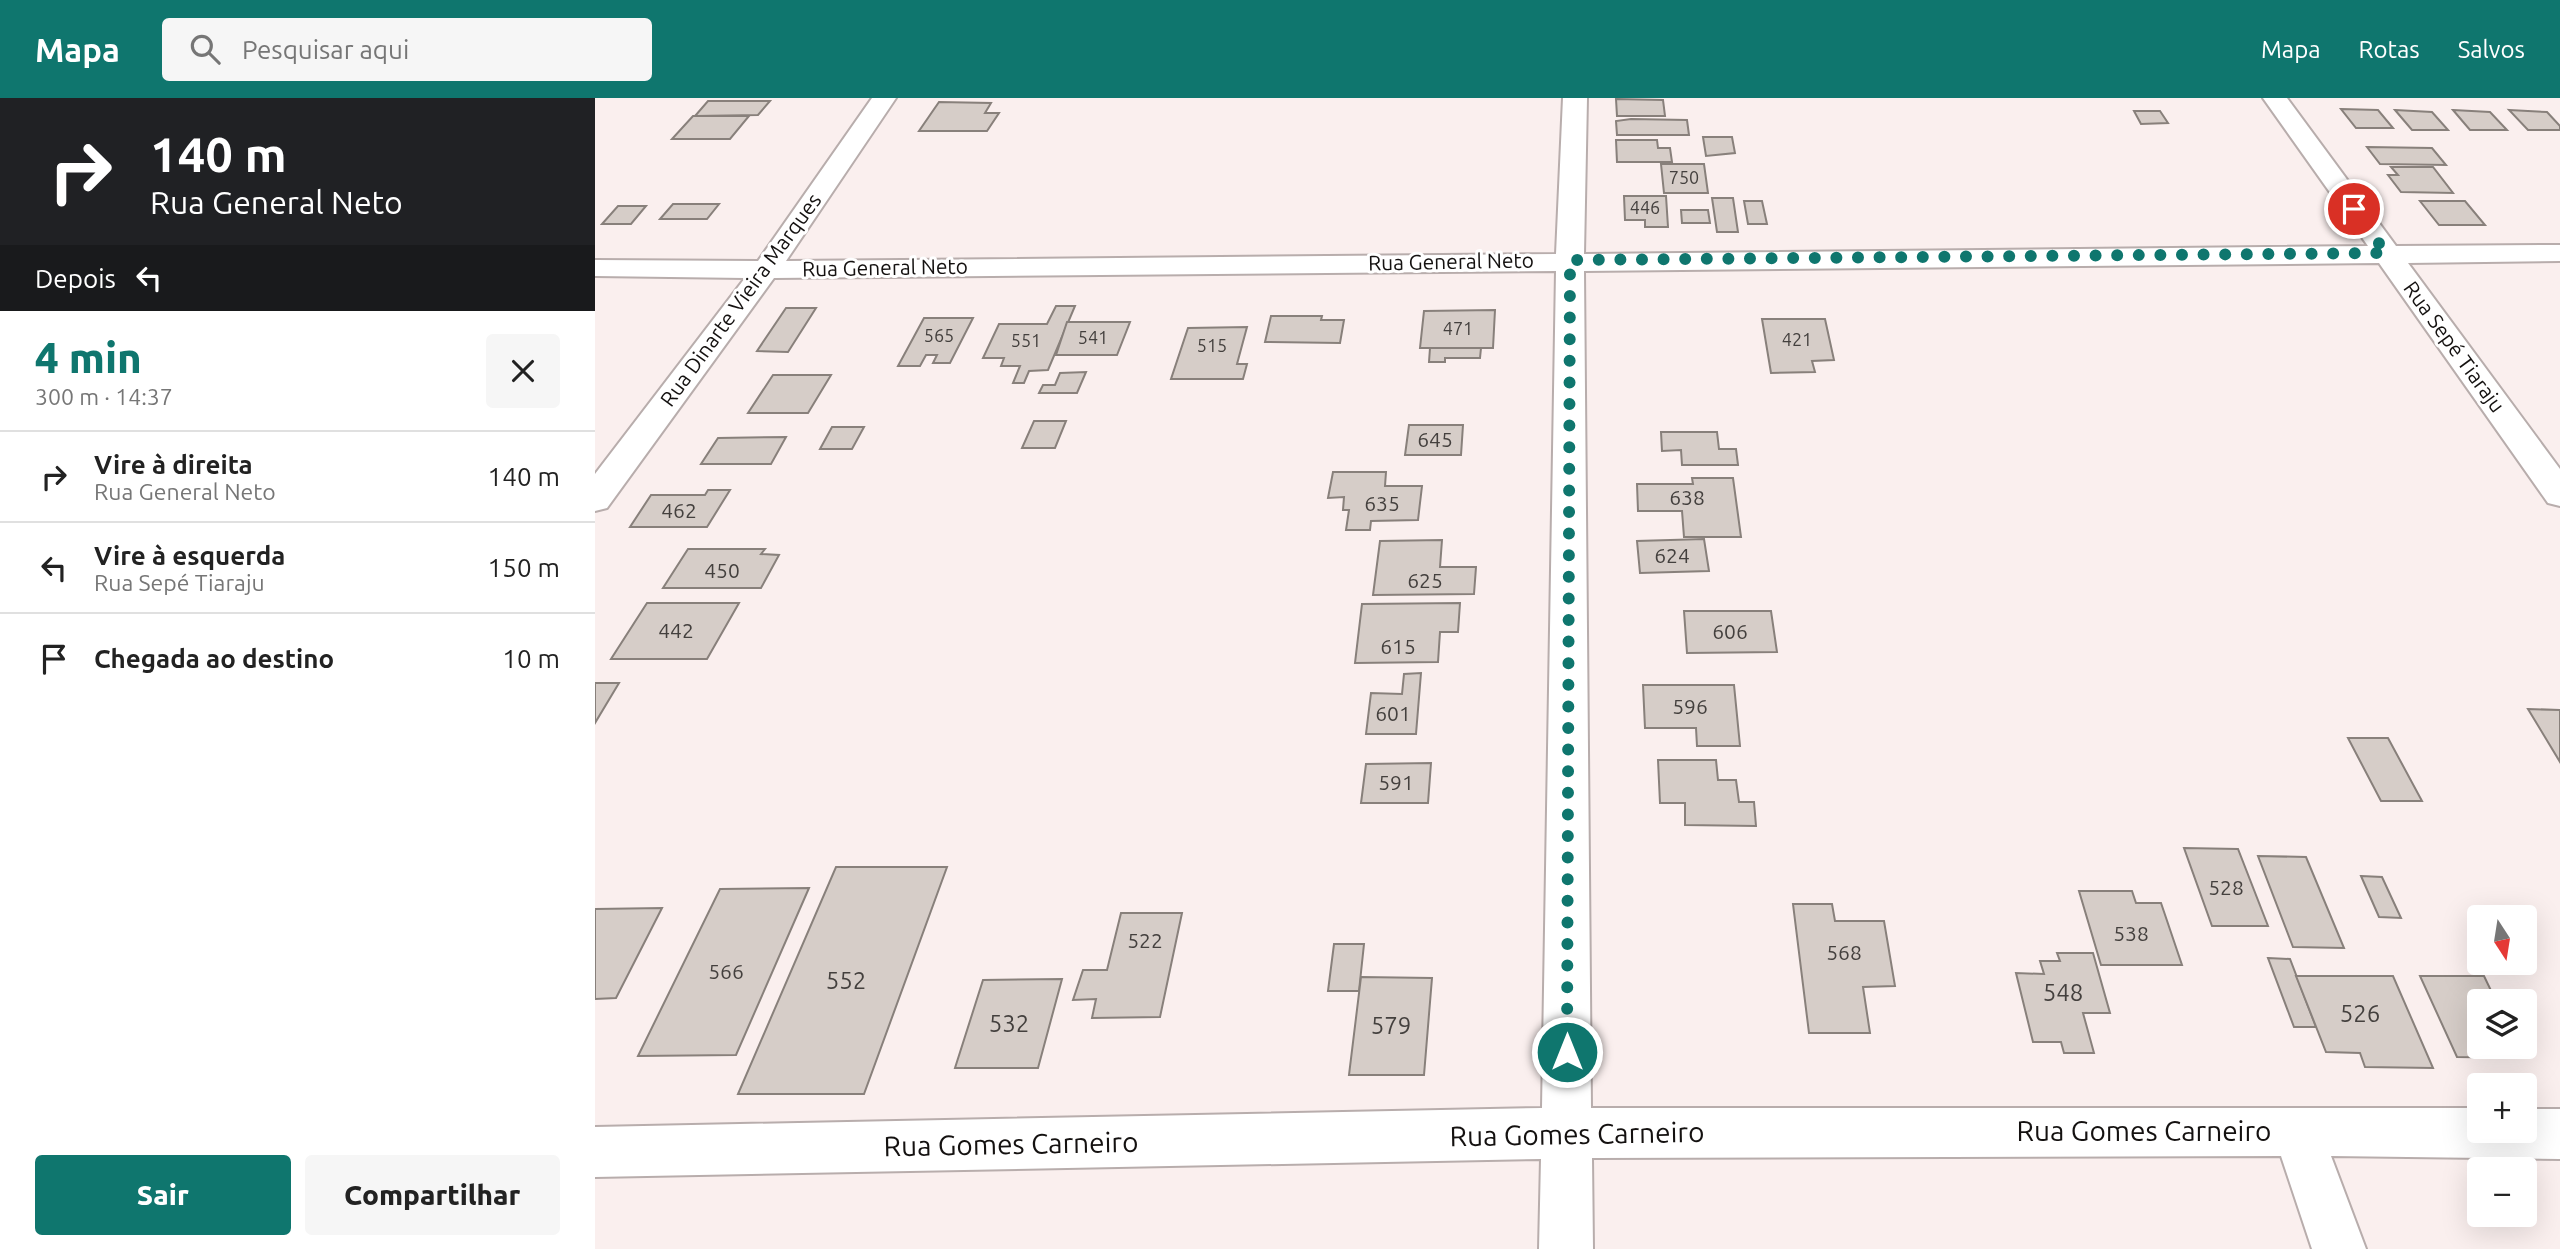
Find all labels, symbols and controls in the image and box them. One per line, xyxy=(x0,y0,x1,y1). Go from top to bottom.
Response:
search box xyxy=(162,18,652,81)
icon: search xyxy=(186,30,224,68)
text: Mapa xyxy=(35,31,120,68)
text: Pesquisar aqui xyxy=(242,35,409,64)
text: Mapa xyxy=(2261,36,2321,63)
text: Rotas xyxy=(2359,36,2420,63)
text: Salvos xyxy=(2458,36,2525,63)
icon: right xyxy=(35,126,126,217)
text: 140 m xyxy=(150,126,287,181)
house number: 750 xyxy=(1669,167,1699,187)
pin xyxy=(2324,179,2384,239)
text: Rua General Neto xyxy=(150,184,403,220)
street label: Rua Dinarte Vieira Marques xyxy=(655,188,826,411)
icon: arrive xyxy=(2335,190,2373,228)
house number: 446 xyxy=(1630,197,1660,217)
street label: Rua General Neto xyxy=(1368,248,1534,274)
street label: Rua General Neto xyxy=(802,254,968,280)
icon: left xyxy=(130,259,168,297)
text: Depois xyxy=(35,264,116,293)
street label: Rua Sepé Tiaraju xyxy=(2399,276,2510,416)
house number: 471 xyxy=(1443,318,1473,338)
house number: 565 xyxy=(924,325,954,345)
house number: 541 xyxy=(1078,327,1108,347)
house number: 421 xyxy=(1782,329,1812,349)
house number: 551 xyxy=(1011,330,1041,350)
text: 4 min xyxy=(35,334,142,381)
button: close xyxy=(486,334,560,408)
house number: 515 xyxy=(1197,335,1227,355)
text: 300 m · 14:37 xyxy=(35,384,173,409)
house number: 645 xyxy=(1417,427,1453,451)
text: Vire à direita xyxy=(94,450,253,479)
icon: right xyxy=(35,458,73,496)
text: 140 m xyxy=(488,462,560,491)
text: Rua General Neto xyxy=(94,479,276,504)
house number: 638 xyxy=(1669,485,1705,509)
house number: 635 xyxy=(1364,491,1400,515)
house number: 462 xyxy=(661,498,697,522)
text: Vire à esquerda xyxy=(94,541,285,570)
house number: 624 xyxy=(1654,543,1690,567)
icon: left xyxy=(35,549,73,587)
text: 150 m xyxy=(488,553,560,582)
house number: 450 xyxy=(704,558,740,582)
house number: 625 xyxy=(1407,568,1443,592)
text: Rua Sepé Tiaraju xyxy=(94,570,265,595)
house number: 442 xyxy=(658,618,694,642)
house number: 606 xyxy=(1712,619,1748,643)
house number: 615 xyxy=(1380,634,1416,658)
icon: arrive xyxy=(35,640,73,678)
text: Chegada ao destino xyxy=(94,644,334,673)
text: 10 m xyxy=(502,644,560,673)
house number: 596 xyxy=(1672,694,1708,718)
house number: 601 xyxy=(1375,701,1411,725)
house number: 591 xyxy=(1378,770,1414,794)
house number: 528 xyxy=(2208,875,2244,899)
north arrow xyxy=(2467,905,2537,975)
map controls xyxy=(2467,905,2537,1227)
house number: 538 xyxy=(2113,921,2149,945)
house number: 522 xyxy=(1127,928,1163,952)
house number: 568 xyxy=(1826,940,1862,964)
house number: 566 xyxy=(708,959,744,983)
house number: 552 xyxy=(826,967,866,994)
house number: 548 xyxy=(2043,979,2083,1006)
button: layers xyxy=(2467,989,2537,1059)
house number: 526 xyxy=(2340,1000,2380,1027)
house number: 532 xyxy=(989,1010,1029,1037)
house number: 579 xyxy=(1371,1012,1411,1039)
position arrow xyxy=(1530,1015,1604,1089)
button: + xyxy=(2467,1073,2537,1143)
street label: Rua Gomes Carneiro xyxy=(2017,1115,2271,1146)
street label: Rua Gomes Carneiro xyxy=(1449,1116,1705,1151)
street label: Rua Gomes Carneiro xyxy=(883,1126,1139,1161)
button: Sair xyxy=(35,1155,291,1235)
button: Compartilhar xyxy=(305,1155,560,1235)
button: − xyxy=(2467,1157,2537,1227)

